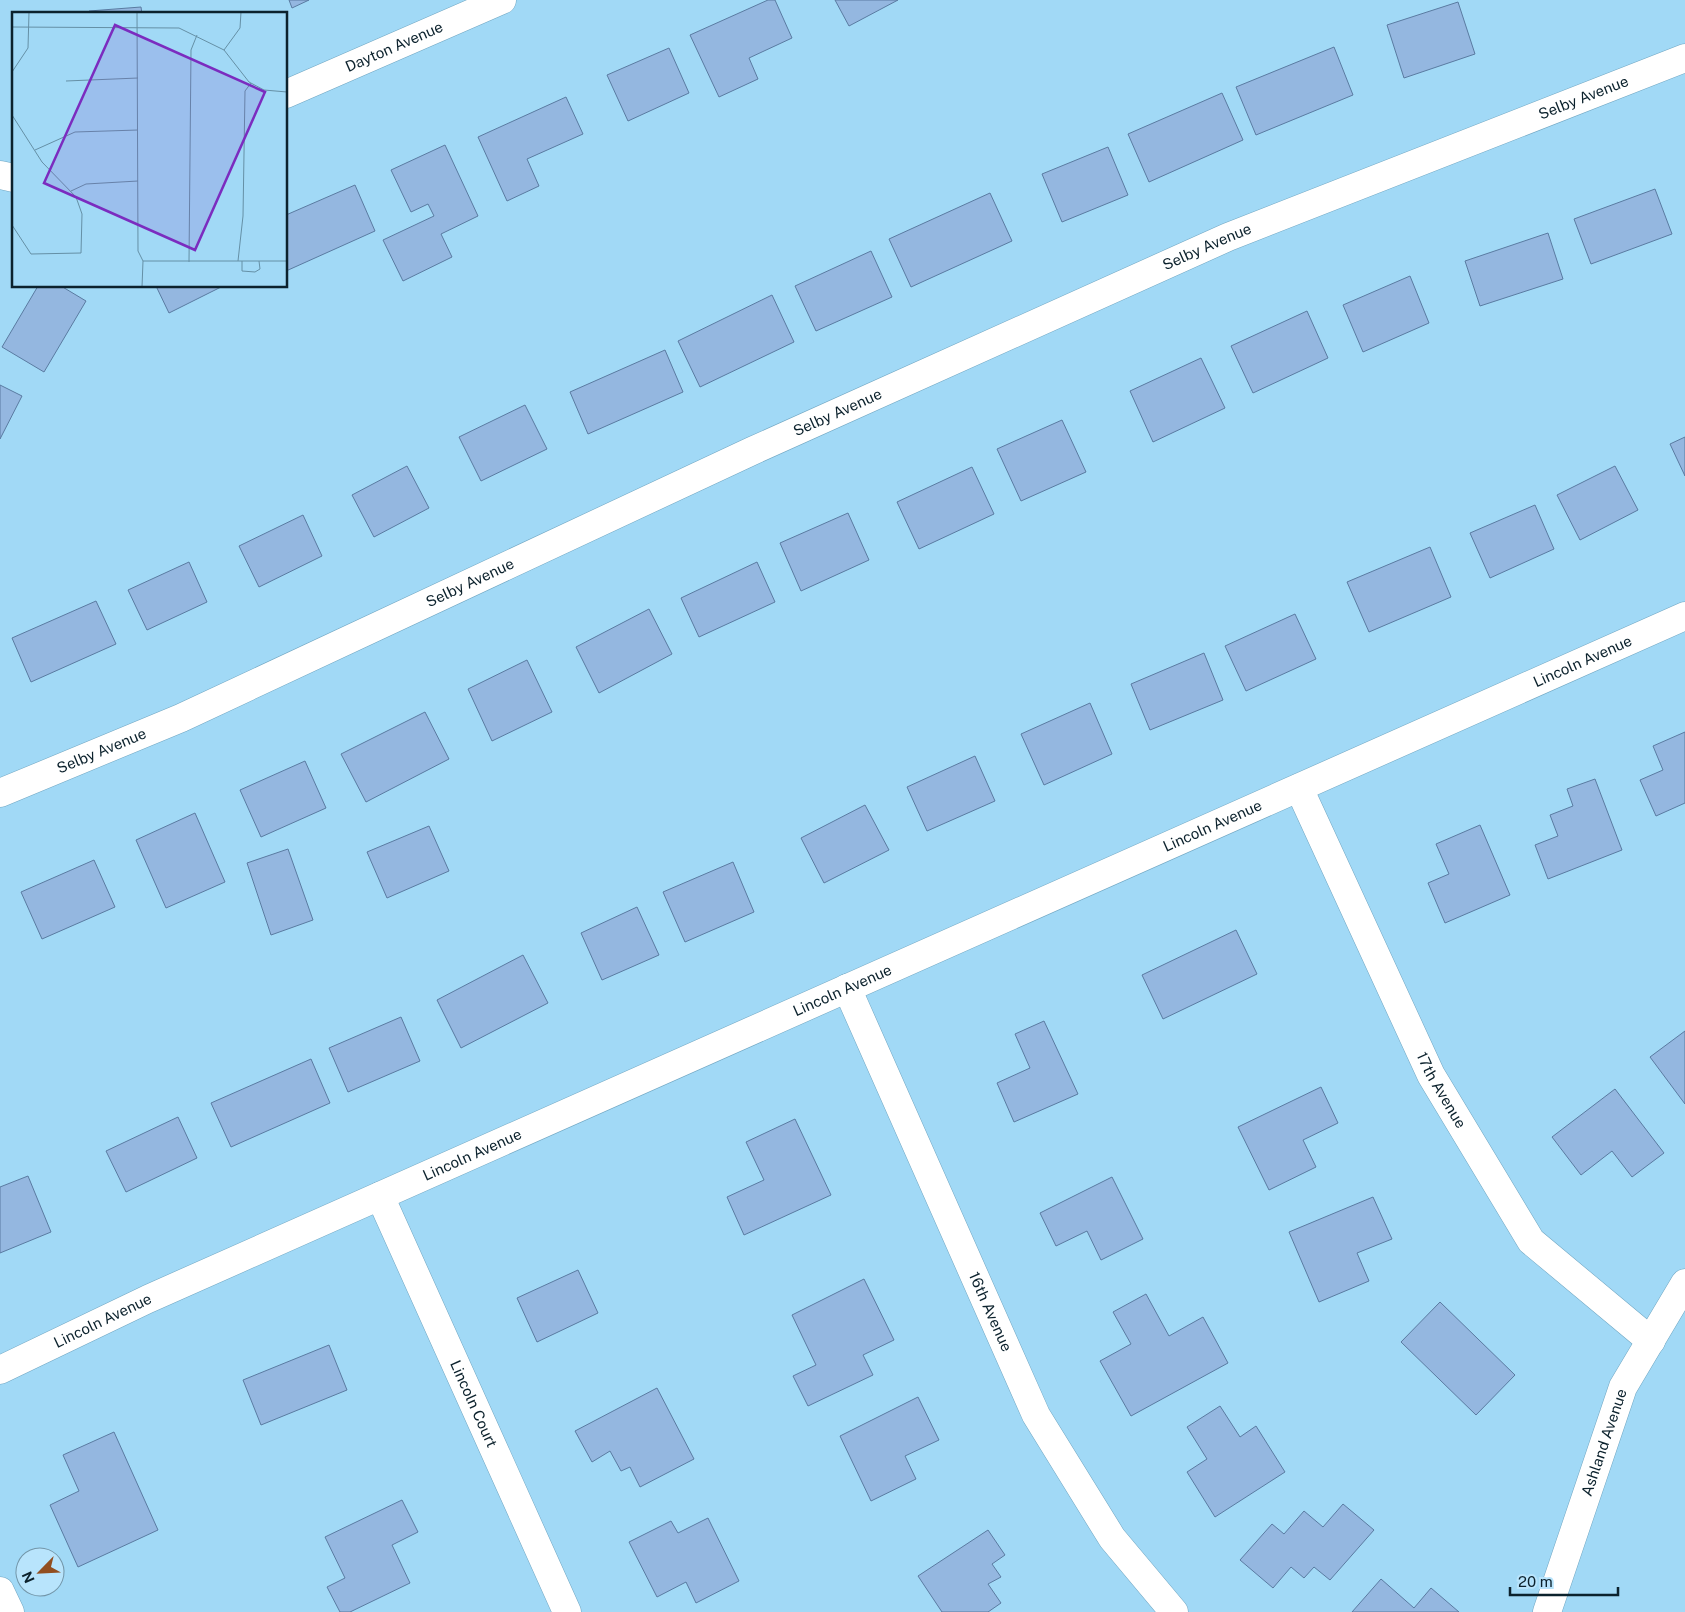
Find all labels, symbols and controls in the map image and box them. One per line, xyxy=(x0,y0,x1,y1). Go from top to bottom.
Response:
inset map xyxy=(12,12,288,288)
street label: Dayton Avenue xyxy=(343,18,445,75)
street label: Selby Avenue xyxy=(1536,72,1631,123)
street label: Selby Avenue xyxy=(1160,220,1254,273)
street label: Selby Avenue xyxy=(790,385,884,439)
street label: Selby Avenue xyxy=(423,555,516,610)
street label: Lincoln Avenue xyxy=(1530,632,1634,690)
street label: Selby Avenue xyxy=(54,724,149,776)
street label: Lincoln Avenue xyxy=(1160,796,1264,855)
street label: Lincoln Avenue xyxy=(790,961,894,1019)
street label: 17th Avenue xyxy=(1414,1049,1470,1131)
street label: Lincoln Avenue xyxy=(420,1125,524,1184)
street label: 16th Avenue xyxy=(966,1269,1016,1354)
street label: Lincoln Avenue xyxy=(51,1290,154,1351)
street label: Lincoln Court xyxy=(447,1358,501,1450)
street label: Ashland Avenue xyxy=(1578,1386,1630,1498)
north arrow xyxy=(15,1547,65,1597)
scale bar xyxy=(1510,1564,1618,1596)
text: N xyxy=(19,1569,38,1586)
text: 20 m xyxy=(1518,1573,1553,1590)

